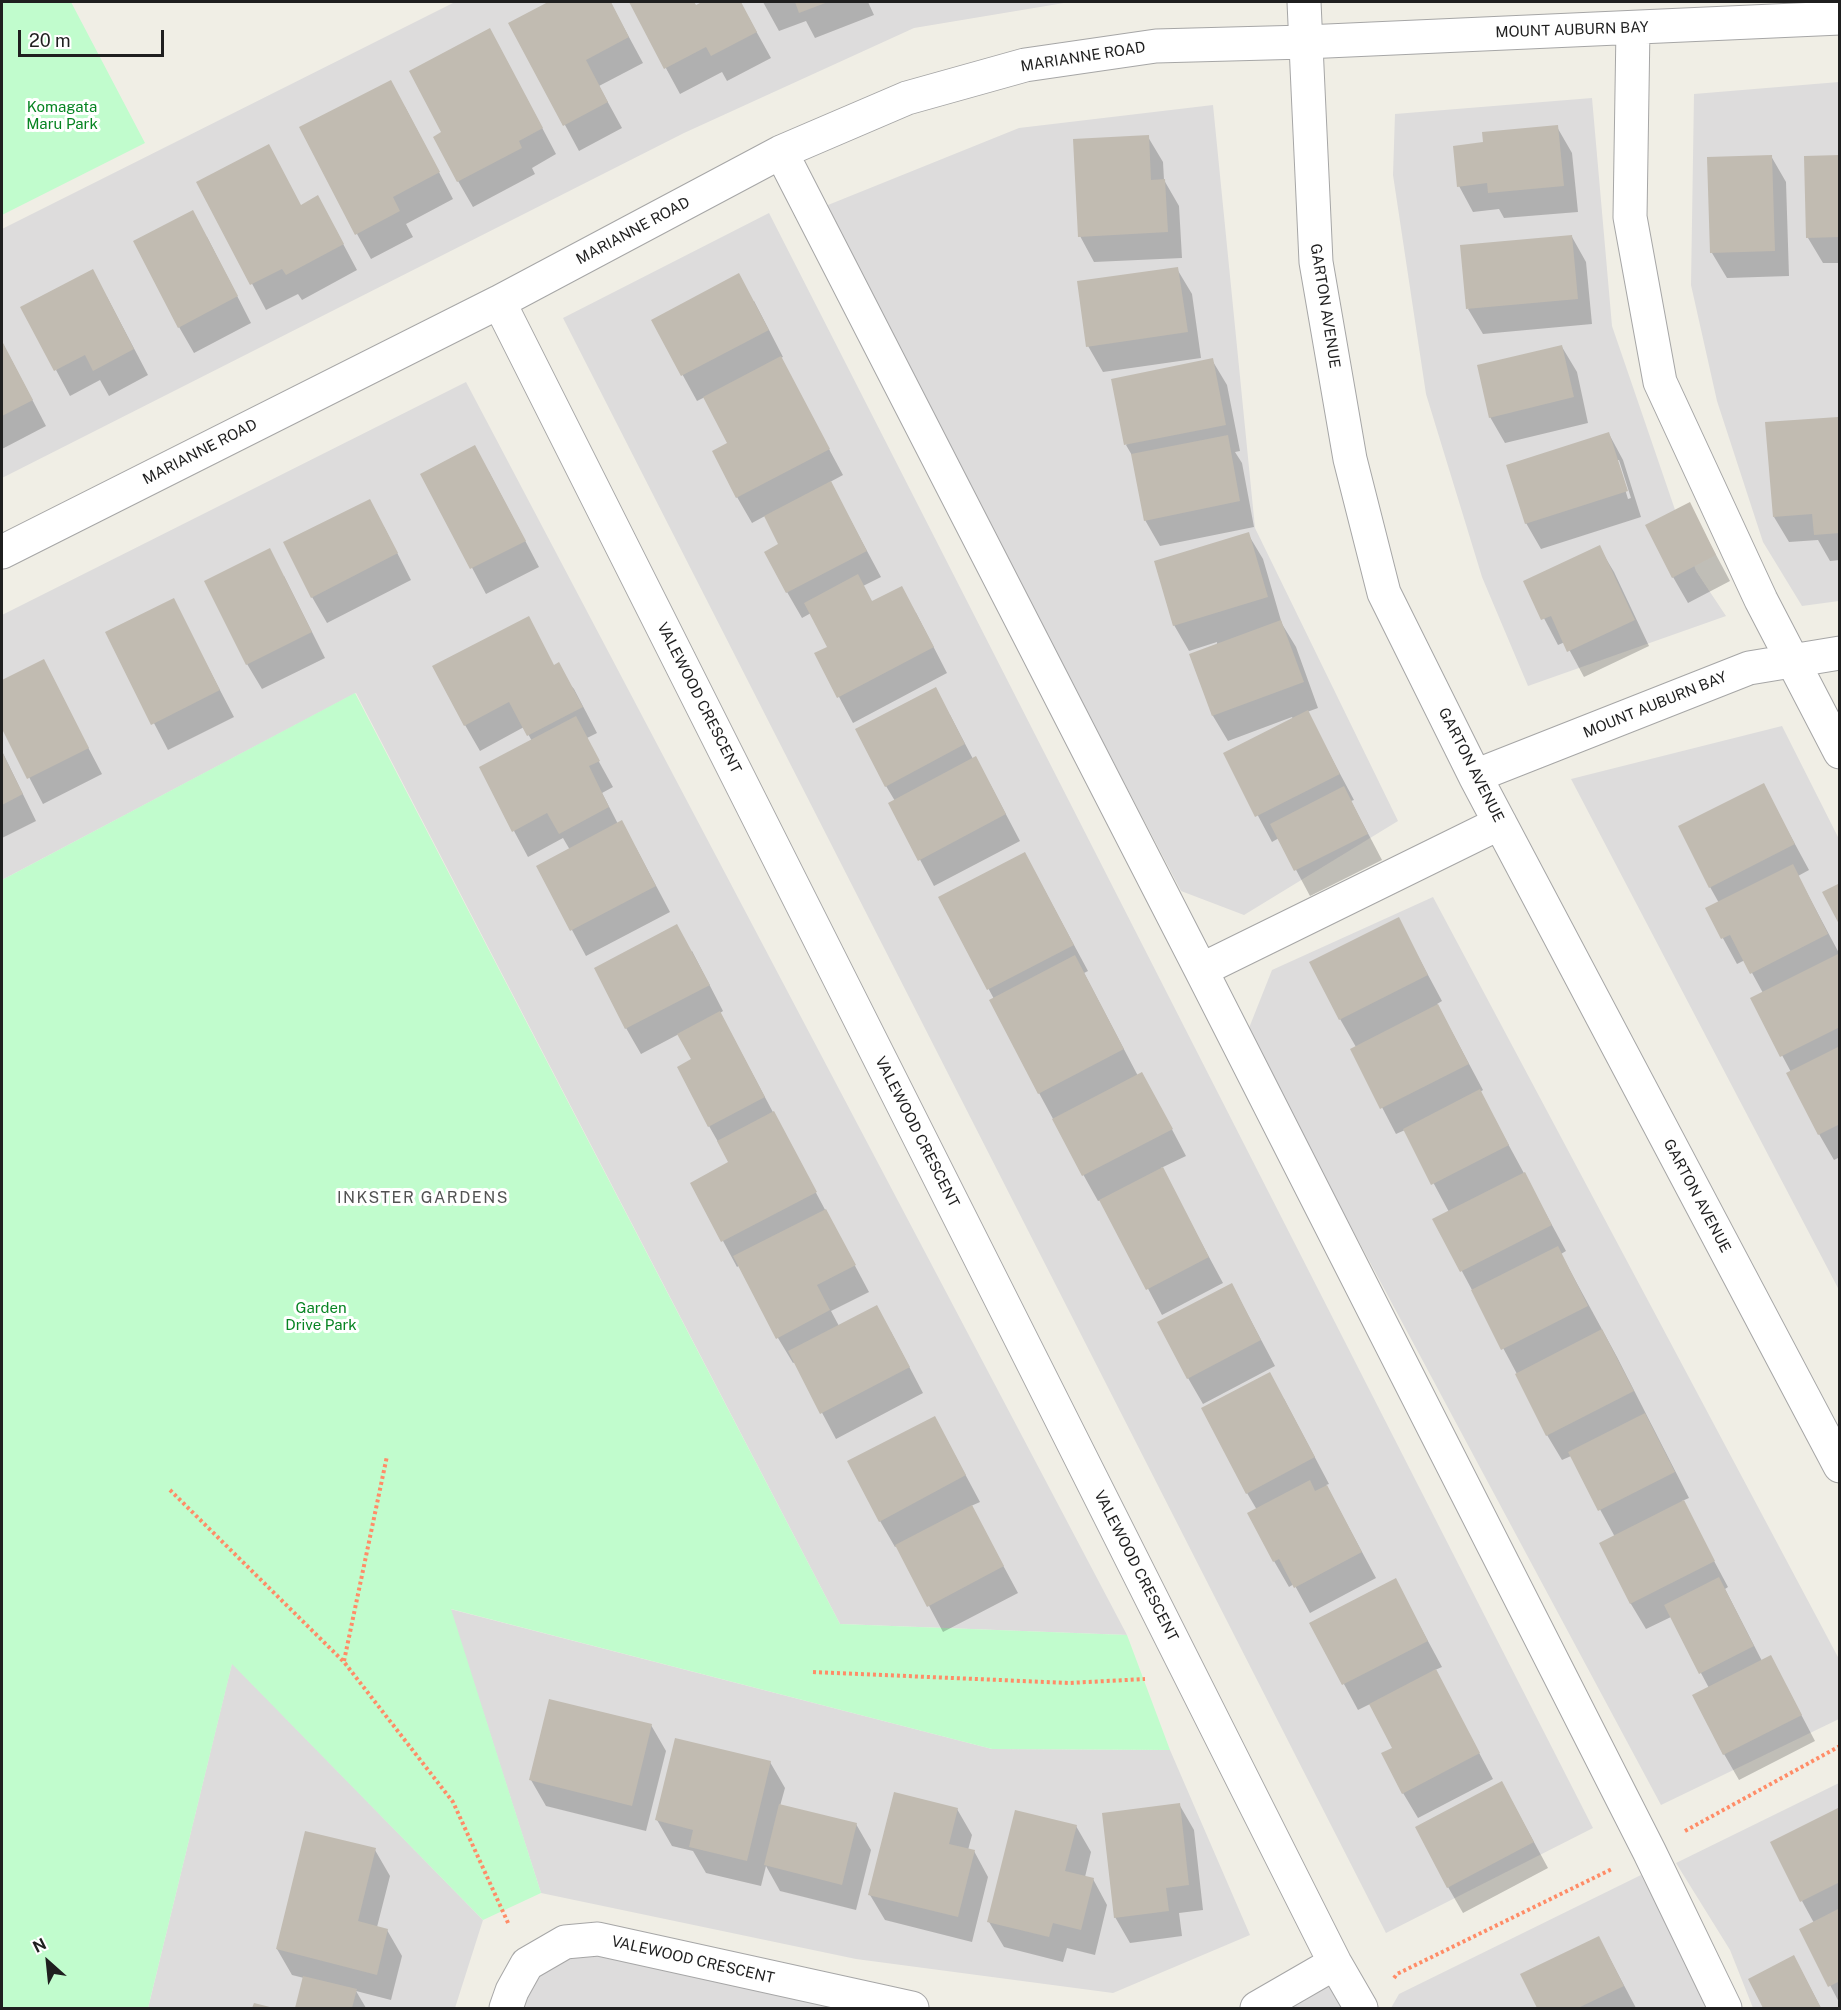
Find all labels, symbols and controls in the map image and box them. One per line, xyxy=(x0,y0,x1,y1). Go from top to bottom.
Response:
scale bar xyxy=(21,18,166,56)
street label: MOUNT AUBURN BAY xyxy=(1495,18,1649,42)
text: 20 m xyxy=(29,30,71,51)
street label: MARIANNE ROAD xyxy=(1019,38,1147,76)
park label: Komagata Maru Park xyxy=(26,98,98,133)
street label: MARIANNE ROAD xyxy=(573,193,693,269)
street label: GARTON AVENUE xyxy=(1306,242,1344,370)
street label: MARIANNE ROAD xyxy=(140,415,260,489)
street label: VALEWOOD CRESCENT xyxy=(653,620,745,776)
street label: MOUNT AUBURN BAY xyxy=(1581,668,1729,742)
street label: GARTON AVENUE xyxy=(1434,705,1508,825)
street label: VALEWOOD CRESCENT xyxy=(871,1054,963,1210)
street label: GARTON AVENUE xyxy=(1659,1136,1735,1256)
district label: INKSTER GARDENS xyxy=(337,1188,509,1208)
park label: Garden Drive Park xyxy=(285,1299,357,1334)
street label: VALEWOOD CRESCENT xyxy=(1090,1488,1182,1644)
north arrow xyxy=(18,1932,78,1992)
street label: VALEWOOD CRESCENT xyxy=(610,1932,776,1988)
text: N xyxy=(30,1934,49,1957)

